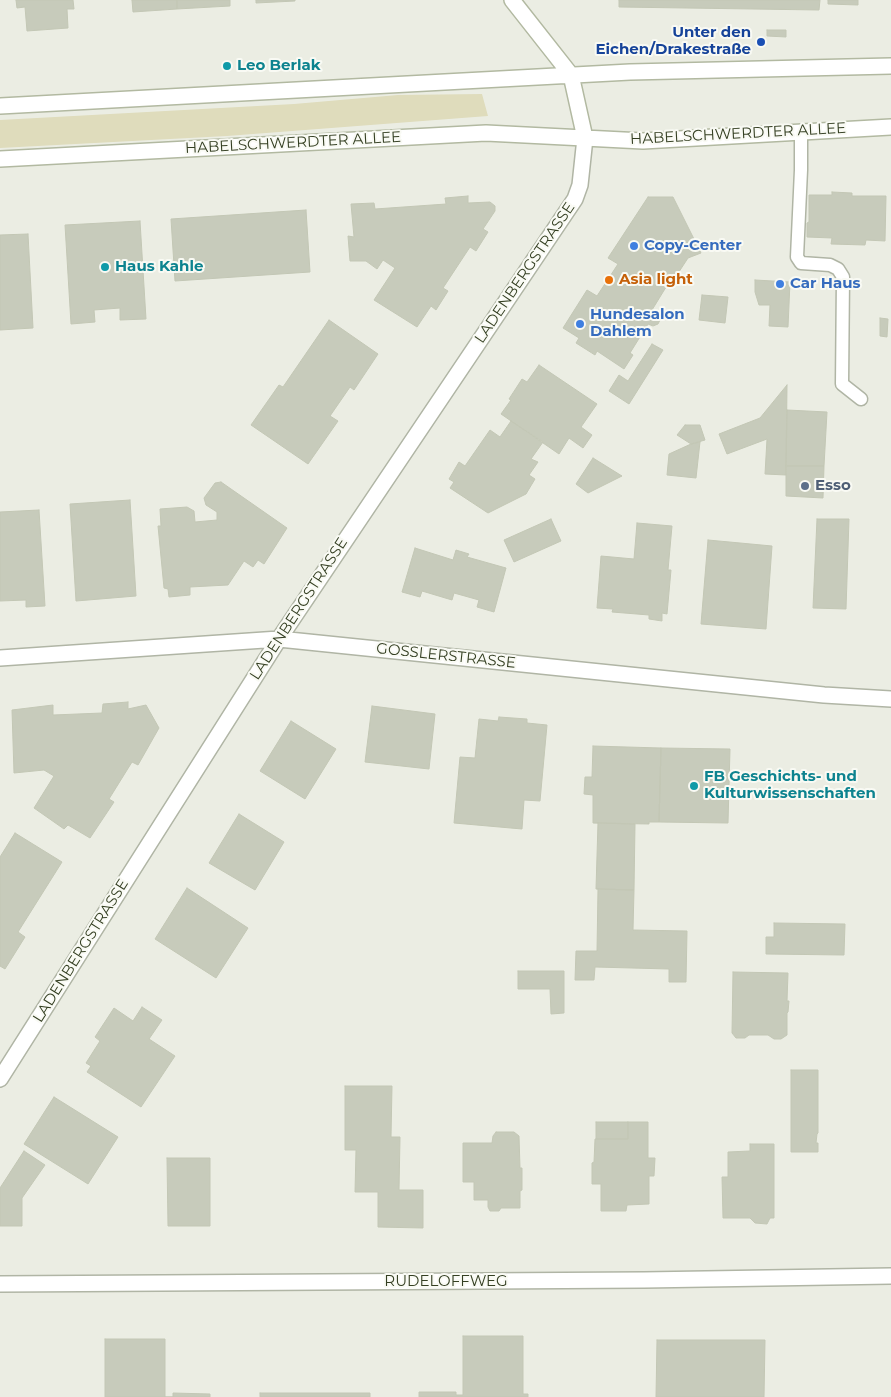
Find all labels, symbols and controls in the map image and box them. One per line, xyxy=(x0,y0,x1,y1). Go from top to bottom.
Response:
place label: Unter den Eichen/Drakestraße xyxy=(596,24,751,59)
marker: Unter den Eichen/Drakestraße xyxy=(755,36,767,48)
place label: Leo Berlak xyxy=(237,57,320,75)
marker: Leo Berlak xyxy=(221,60,233,72)
street label: HABELSCHWERDTER ALLEE xyxy=(630,119,846,149)
street label: HABELSCHWERDTER ALLEE xyxy=(185,128,401,158)
street label: LADENBERGSTRASSE xyxy=(471,199,579,347)
place label: Copy-Center xyxy=(644,237,742,255)
marker: Copy-Center xyxy=(628,240,640,252)
place label: Haus Kahle xyxy=(115,258,203,276)
marker: Haus Kahle xyxy=(99,261,111,273)
place label: Asia light xyxy=(619,271,693,289)
marker: Asia light xyxy=(603,274,615,286)
place label: Car Haus xyxy=(790,275,860,293)
marker: Car Haus xyxy=(774,278,786,290)
place label: Hundesalon Dahlem xyxy=(590,306,685,341)
marker: Hundesalon Dahlem xyxy=(574,318,586,330)
place label: Esso xyxy=(815,477,851,495)
marker: Esso xyxy=(799,480,811,492)
street label: LADENBERGSTRASSE xyxy=(246,535,352,683)
street label: GOSSLERSTRASSE xyxy=(375,640,517,672)
place label: FB Geschichts- und Kulturwissenschaften xyxy=(704,768,876,803)
marker: FB Geschichts- und Kulturwissenschaften xyxy=(688,780,700,792)
street label: LADENBERGSTRASSE xyxy=(29,876,133,1026)
street label: RUDELOFFWEG xyxy=(384,1273,508,1291)

